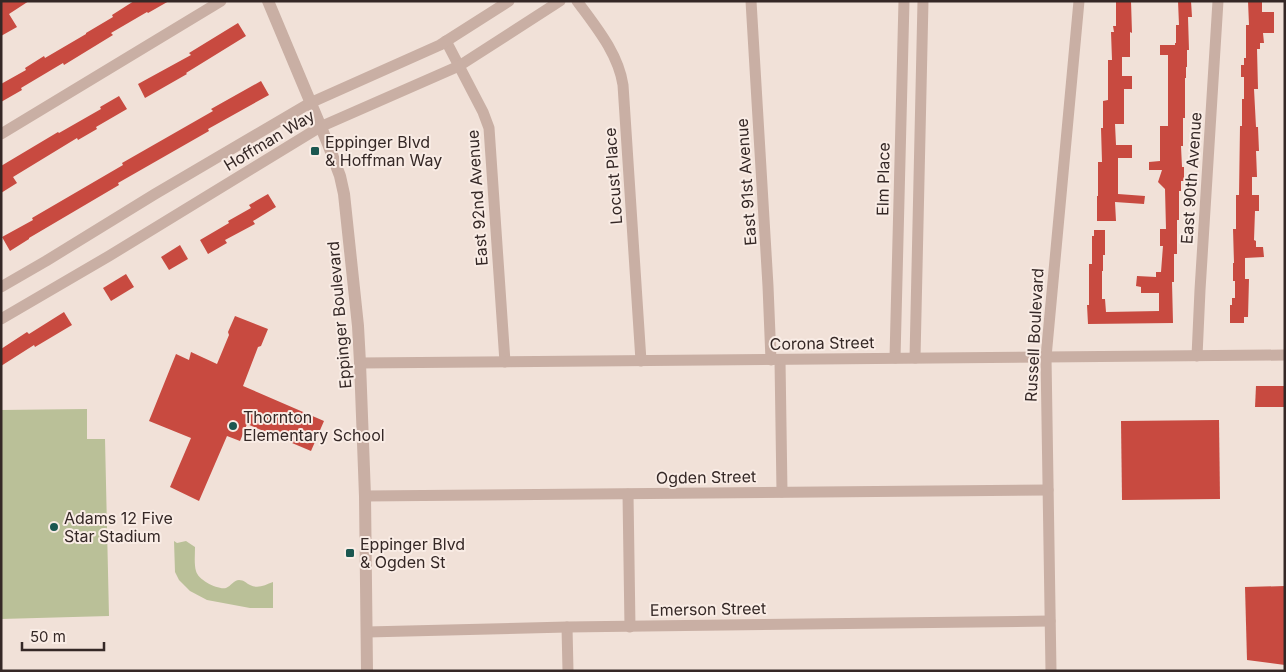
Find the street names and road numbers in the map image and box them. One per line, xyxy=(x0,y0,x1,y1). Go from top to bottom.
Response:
street label: Hoffman Way xyxy=(220,105,318,175)
street label: East 90th Avenue xyxy=(1176,111,1206,245)
street label: East 91st Avenue xyxy=(732,118,760,246)
street label: Locust Place xyxy=(600,127,626,225)
street label: East 92nd Avenue xyxy=(462,129,492,267)
street label: Elm Place xyxy=(872,142,894,216)
street label: Eppinger Boulevard xyxy=(323,240,355,390)
street label: Russell Boulevard xyxy=(1021,268,1047,402)
street label: Corona Street xyxy=(769,332,875,354)
street label: Ogden Street xyxy=(656,466,756,488)
street label: Emerson Street xyxy=(650,598,766,620)

